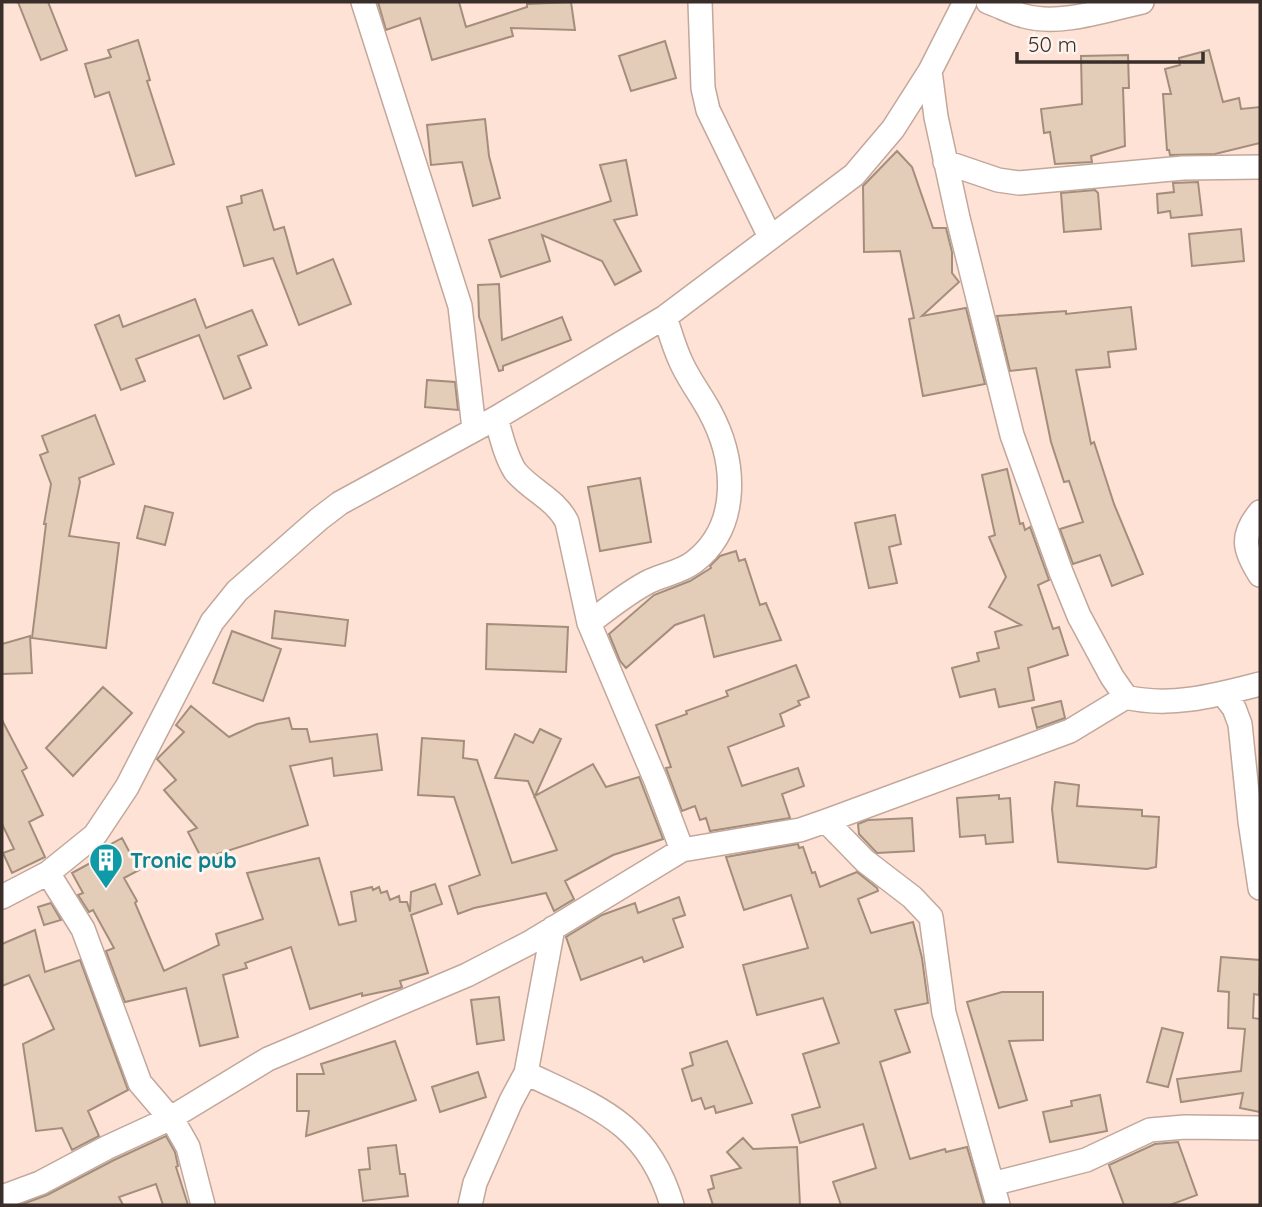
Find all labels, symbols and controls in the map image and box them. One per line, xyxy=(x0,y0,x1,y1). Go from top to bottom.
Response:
scale bar xyxy=(1017,21,1202,65)
text: 50 m xyxy=(1028,31,1077,57)
building icon: Tronic pub xyxy=(87,841,125,890)
place label: Tronic pub xyxy=(130,847,237,873)

